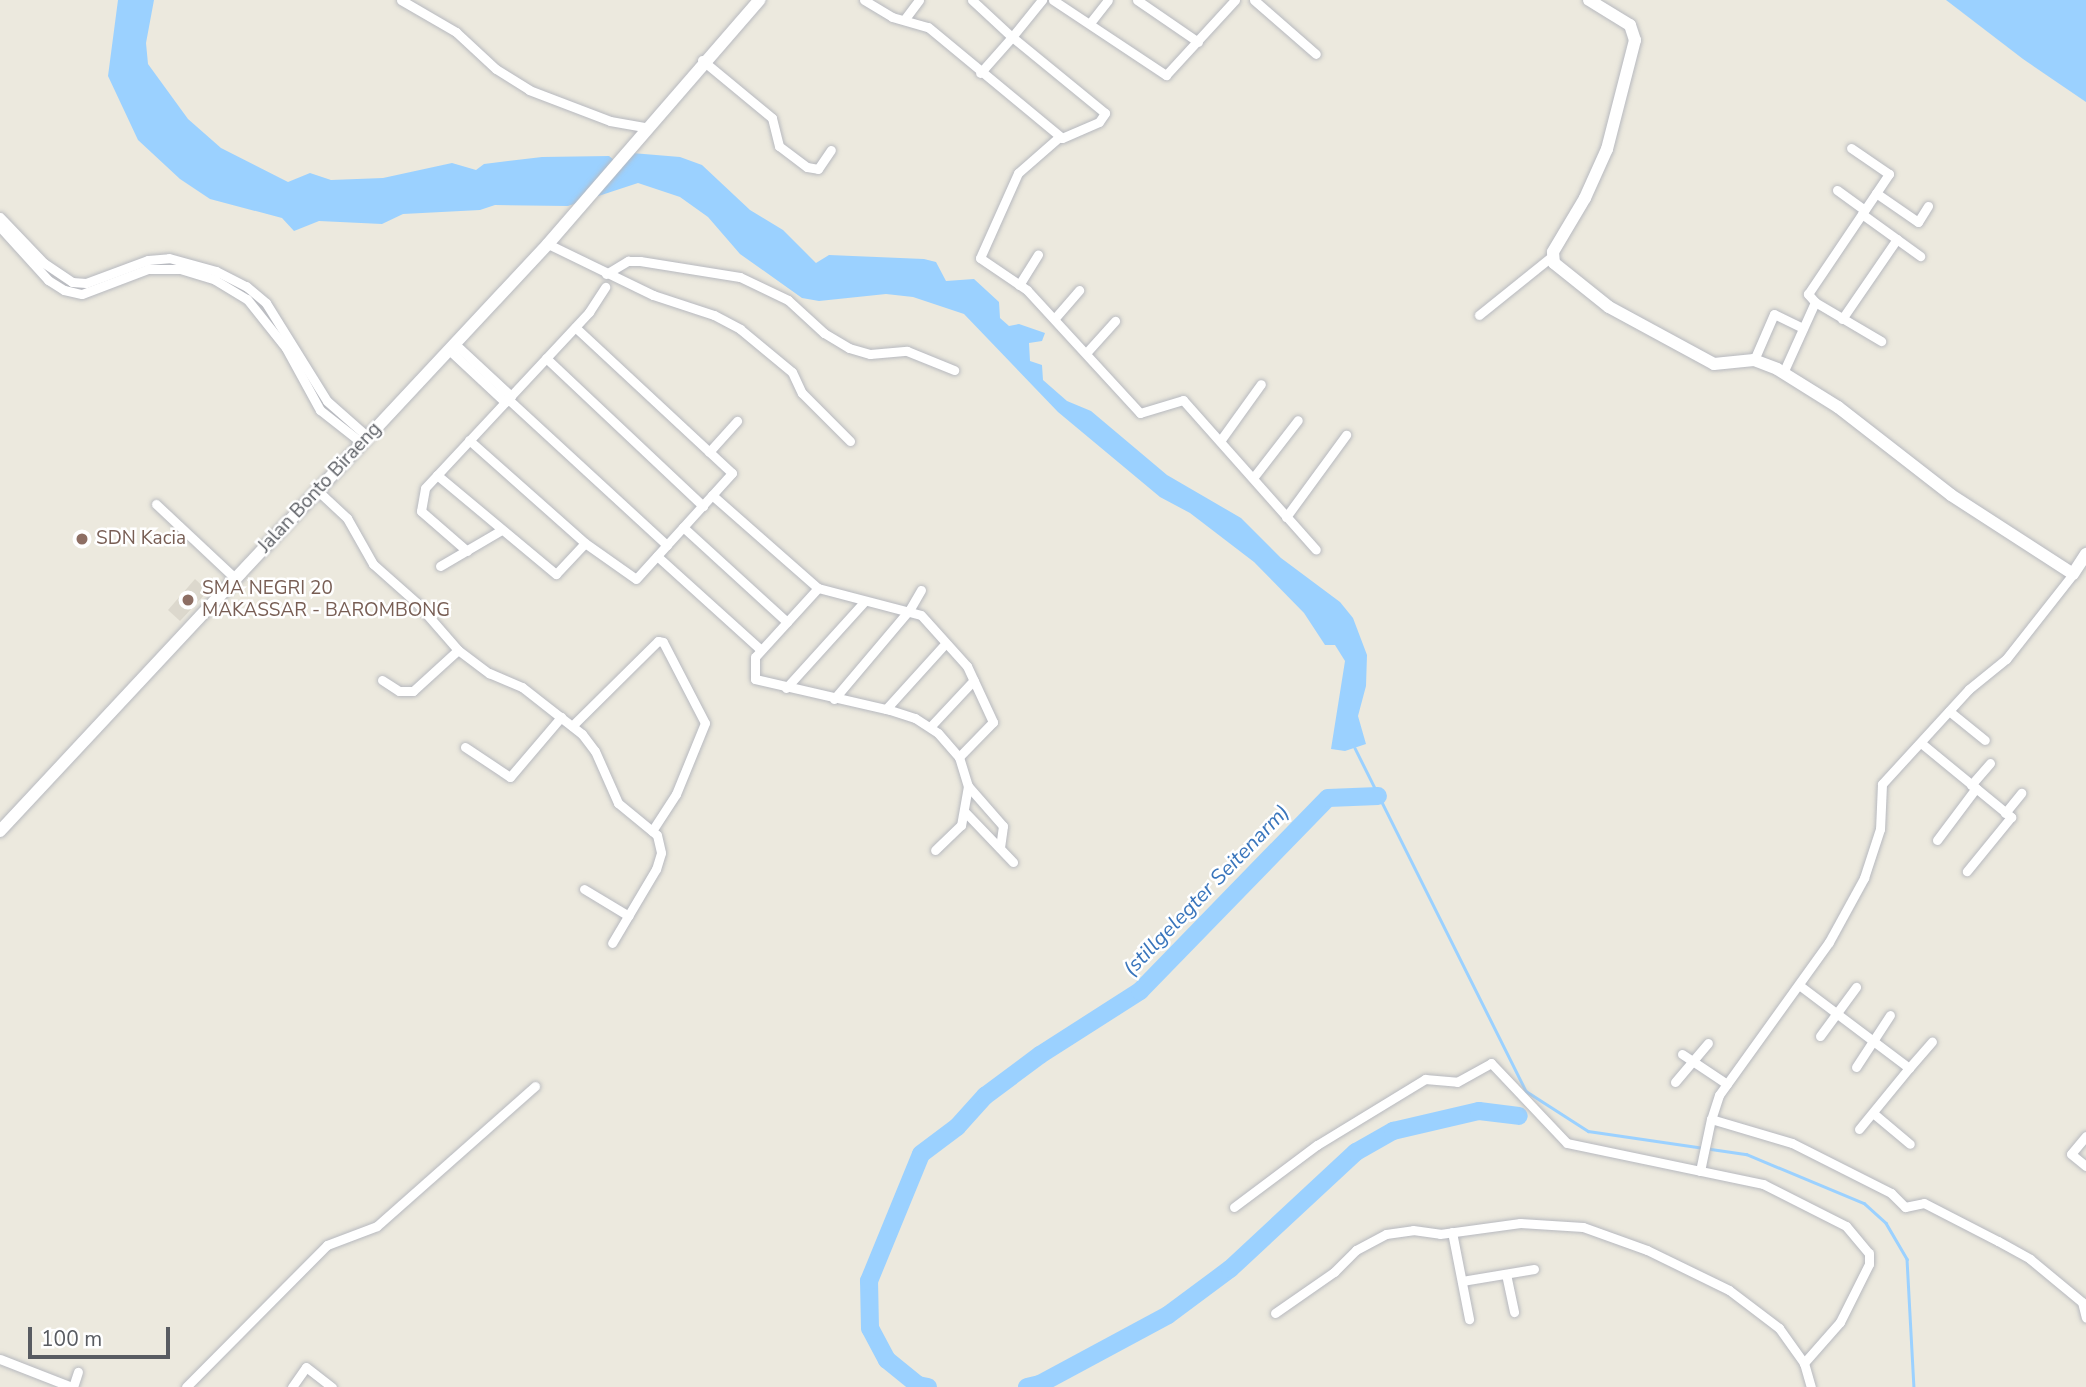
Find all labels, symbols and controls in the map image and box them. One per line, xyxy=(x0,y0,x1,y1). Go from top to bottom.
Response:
street label: Jalan Bonto Biraeng xyxy=(254,418,386,558)
place label: SDN Kacia xyxy=(96,528,186,550)
marker: SDN Kacia xyxy=(74,531,90,547)
place label: SMA NEGRI 20 MAKASSAR - BAROMBONG xyxy=(202,578,450,622)
marker: SMA NEGRI 20 MAKASSAR - BAROMBONG xyxy=(180,592,196,608)
water label: (stillgelegter Seitenarm) xyxy=(1118,799,1294,981)
scale bar xyxy=(32,1314,173,1358)
text: 100 m xyxy=(41,1325,102,1353)

